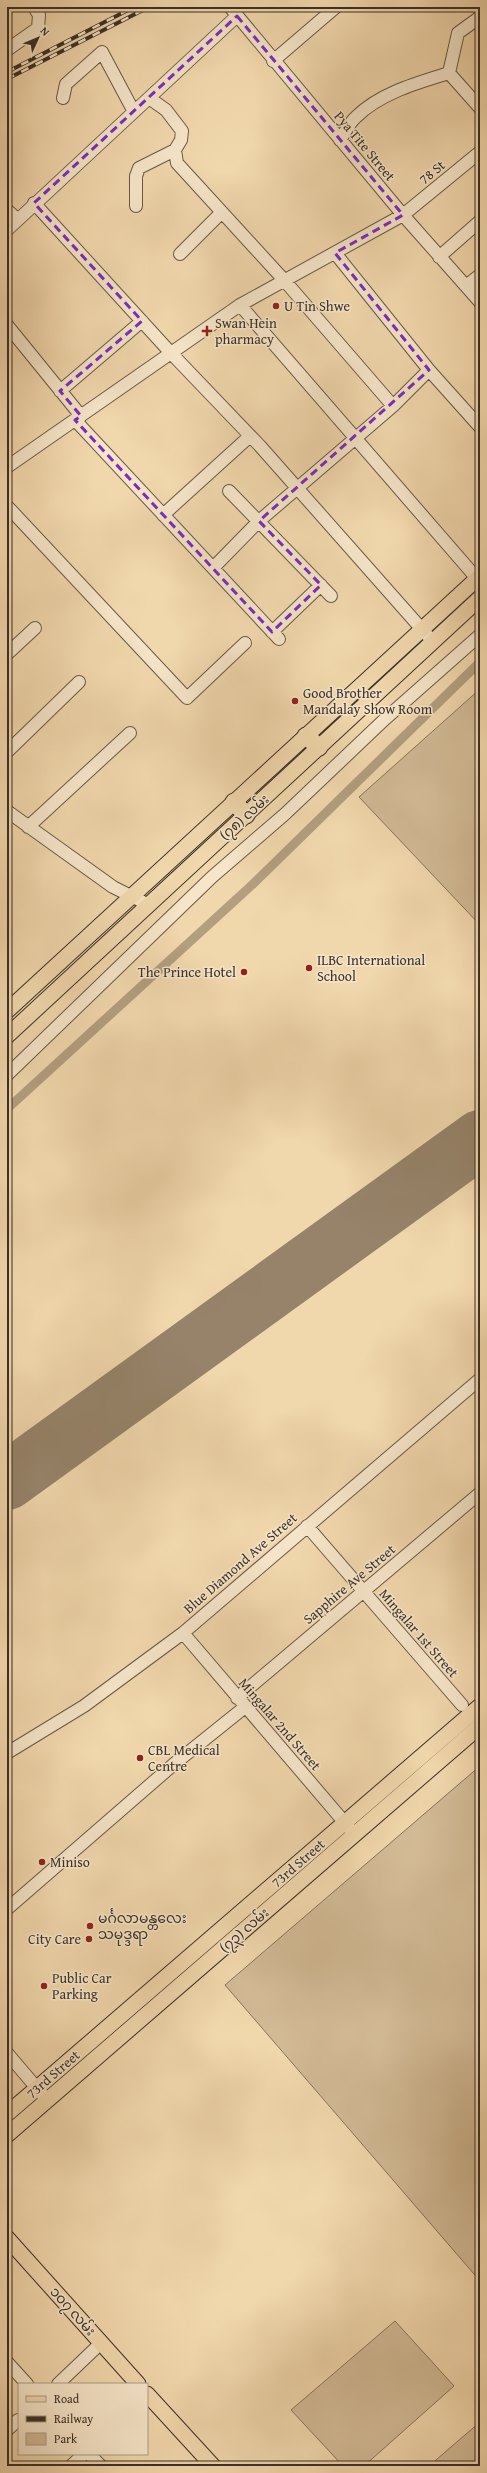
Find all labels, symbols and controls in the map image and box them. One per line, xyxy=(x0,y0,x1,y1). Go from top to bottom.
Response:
north arrow xyxy=(18,18,58,58)
text: N xyxy=(37,23,54,40)
street label: Pya Tite Street xyxy=(330,107,400,185)
street label: 78 St xyxy=(415,155,449,189)
place label: U Tin Shwe xyxy=(284,296,350,316)
marker: U Tin Shwe xyxy=(271,301,281,311)
place label: Swan Hein pharmacy xyxy=(215,313,277,349)
marker: Swan Hein pharmacy xyxy=(202,326,212,336)
place label: Good Brother Mandalay Show Room xyxy=(303,683,433,719)
marker: Good Brother Mandalay Show Room xyxy=(290,696,300,706)
street label: (၇၈) လမ်း xyxy=(215,789,274,846)
place label: ILBC International School xyxy=(317,950,425,986)
place label: The Prince Hotel xyxy=(138,962,236,982)
marker: ILBC International School xyxy=(304,963,314,973)
marker: The Prince Hotel xyxy=(239,967,249,977)
street label: Blue Diamond Ave Street xyxy=(179,1508,301,1618)
street label: Sapphire Ave Street xyxy=(298,1539,400,1629)
street label: Mingalar 1st Street xyxy=(375,1584,463,1682)
street label: Mingalar 2nd Street xyxy=(234,1673,326,1775)
place label: CBL Medical Centre xyxy=(148,1740,220,1776)
marker: CBL Medical Centre xyxy=(135,1753,145,1763)
street label: 73rd Street xyxy=(267,1834,329,1892)
place label: Miniso xyxy=(50,1852,90,1872)
marker: Miniso xyxy=(37,1857,47,1867)
street label: (၇၃) လမ်း xyxy=(215,1903,274,1959)
place label: မင်္ဂလာမန္တလေး သမုဒ္ဒရာ xyxy=(98,1908,187,1946)
marker: မင်္ဂလာမန္တလေး သမုဒ္ဒရာ xyxy=(85,1921,95,1931)
place label: City Care xyxy=(28,1929,81,1949)
marker: City Care xyxy=(84,1934,94,1944)
place label: Public Car Parking xyxy=(52,1968,112,2004)
marker: Public Car Parking xyxy=(39,1981,49,1991)
street label: 73rd Street xyxy=(22,2045,84,2103)
street label: ၁၀၇ လမ်း xyxy=(44,2282,101,2341)
legend xyxy=(18,2383,148,2455)
text: Road xyxy=(54,2390,80,2407)
text: Railway xyxy=(54,2410,93,2427)
text: Park xyxy=(54,2430,78,2447)

